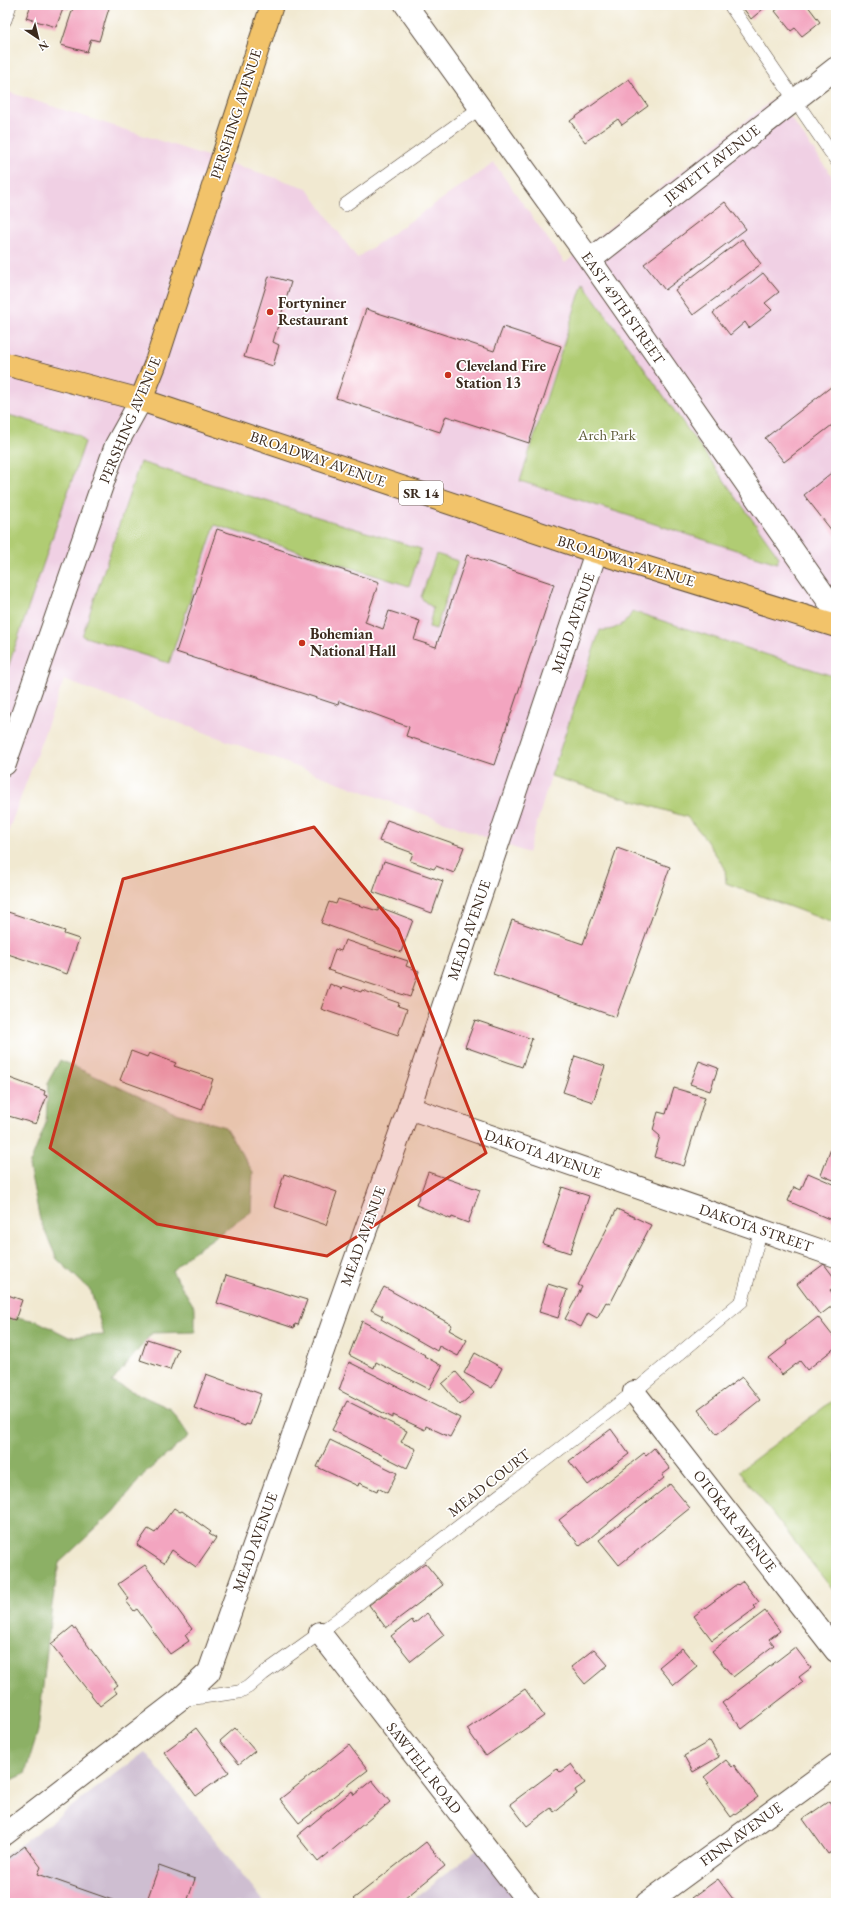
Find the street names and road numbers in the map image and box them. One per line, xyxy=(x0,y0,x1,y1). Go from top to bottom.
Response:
street label: PERSHING AVENUE xyxy=(206,46,266,181)
street label: JEWETT AVENUE xyxy=(658,120,764,208)
street label: EAST 49TH STREET xyxy=(577,248,670,368)
street label: PERSHING AVENUE xyxy=(94,353,165,486)
street label: BROADWAY AVENUE xyxy=(248,426,389,491)
road number: SR 14 xyxy=(399,481,443,505)
street label: BROADWAY AVENUE xyxy=(555,531,698,591)
street label: MEAD AVENUE xyxy=(546,570,599,676)
street label: MEAD AVENUE xyxy=(442,877,495,983)
street label: DAKOTA AVENUE xyxy=(482,1125,605,1183)
street label: MEAD AVENUE xyxy=(336,1183,390,1288)
street label: DAKOTA STREET xyxy=(697,1199,817,1256)
street label: MEAD COURT xyxy=(444,1444,534,1521)
street label: OTOKAR AVENUE xyxy=(689,1466,782,1576)
street label: MEAD AVENUE xyxy=(228,1489,282,1594)
street label: SAWTELL ROAD xyxy=(383,1718,466,1817)
street label: FINN AVENUE xyxy=(696,1797,786,1870)

